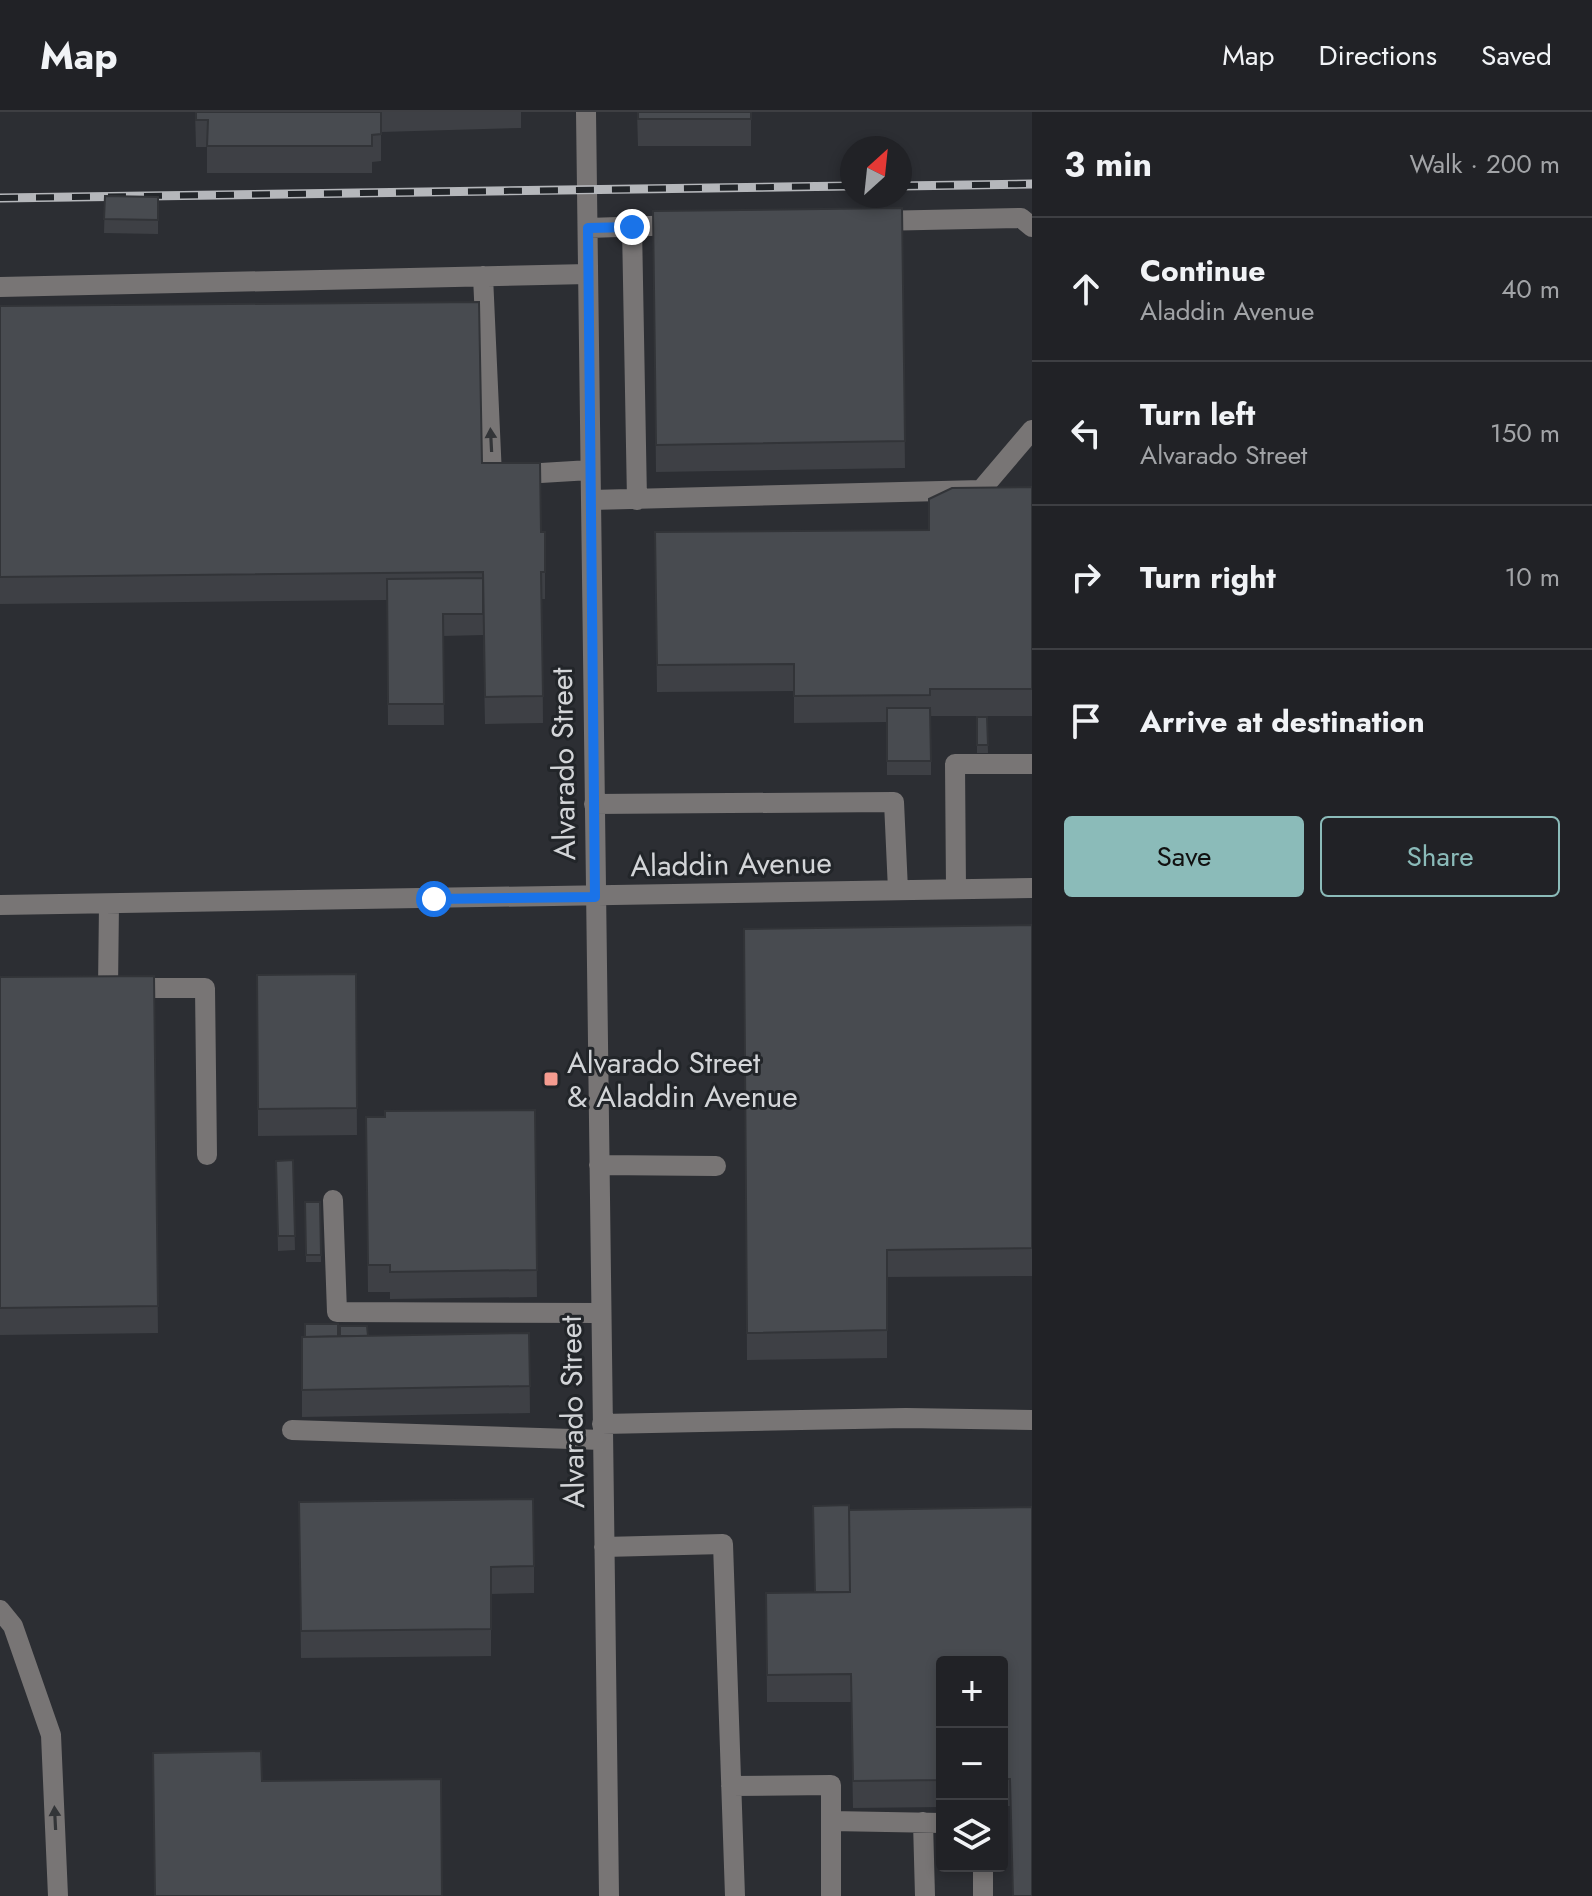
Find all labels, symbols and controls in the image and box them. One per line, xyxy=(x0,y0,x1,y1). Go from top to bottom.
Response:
text: Map xyxy=(40,28,118,83)
text: Map xyxy=(1222,35,1274,76)
text: Directions xyxy=(1318,35,1437,76)
text: Saved xyxy=(1481,35,1552,76)
north arrow xyxy=(840,136,912,208)
text: 3 min xyxy=(1064,140,1152,189)
text: Walk · 200 m xyxy=(1409,145,1560,183)
route end xyxy=(614,209,650,245)
text: Continue xyxy=(1140,249,1266,292)
icon: ahead xyxy=(1064,267,1108,311)
text: 40 m xyxy=(1501,270,1560,308)
text: Aladdin Avenue xyxy=(1140,292,1315,330)
text: Turn left xyxy=(1140,393,1255,436)
icon: left xyxy=(1064,411,1108,455)
text: 150 m xyxy=(1490,414,1560,452)
one-way arrow xyxy=(484,427,497,452)
text: Alvarado Street xyxy=(1140,436,1307,474)
icon: right xyxy=(1064,555,1108,599)
text: Turn right xyxy=(1140,556,1276,599)
text: 10 m xyxy=(1505,558,1560,596)
street label: Alvarado Street xyxy=(540,666,586,861)
icon: arrive xyxy=(1064,699,1108,743)
text: Arrive at destination xyxy=(1140,700,1425,743)
button: Save xyxy=(1064,816,1304,897)
button: Share xyxy=(1320,816,1560,897)
street label: Aladdin Avenue xyxy=(630,841,832,887)
route start xyxy=(416,881,452,917)
place label: Alvarado Street & Aladdin Avenue xyxy=(567,1041,798,1118)
marker: Alvarado Street & Aladdin Avenue xyxy=(542,1070,560,1088)
street label: Alvarado Street xyxy=(549,1314,595,1509)
map controls xyxy=(936,1656,1008,1872)
button: + xyxy=(936,1656,1008,1728)
button: − xyxy=(936,1728,1008,1800)
button: layers xyxy=(936,1800,1008,1872)
one-way arrow xyxy=(48,1805,61,1830)

